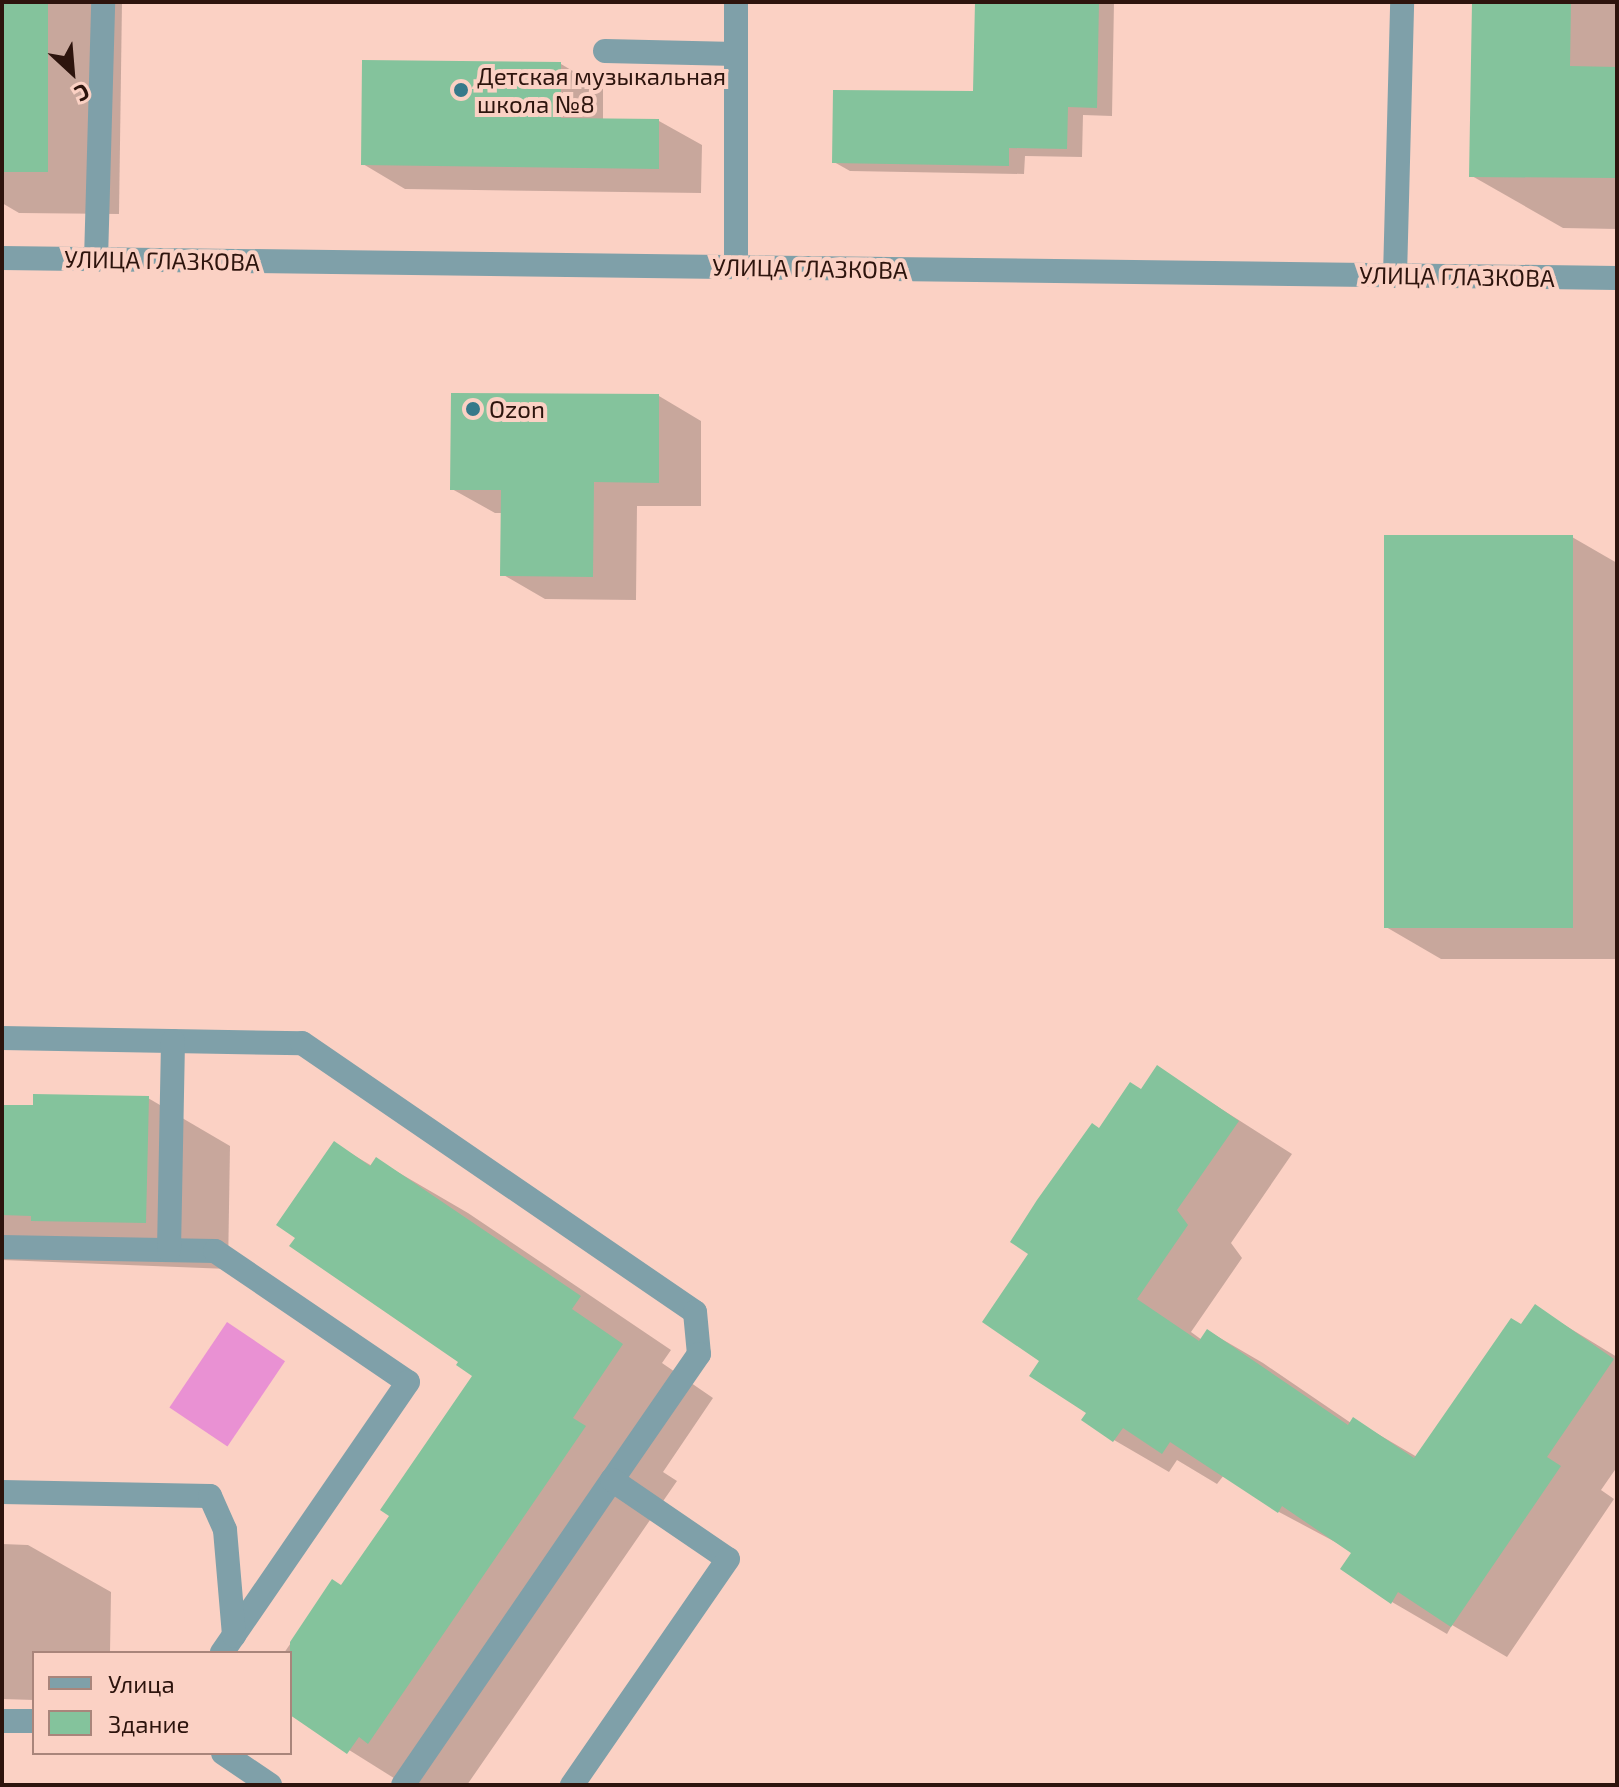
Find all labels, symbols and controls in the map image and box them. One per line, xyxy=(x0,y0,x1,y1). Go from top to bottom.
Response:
north arrow xyxy=(32,32,112,112)
place label: Детская музыкальная школа №8 xyxy=(477,62,726,118)
text: С xyxy=(71,79,94,108)
marker: Детская музыкальная школа №8 xyxy=(452,81,470,99)
street label: УЛИЦА ГЛАЗКОВА xyxy=(64,244,260,276)
street label: УЛИЦА ГЛАЗКОВА xyxy=(712,252,908,284)
street label: УЛИЦА ГЛАЗКОВА xyxy=(1359,260,1555,292)
place label: Ozon xyxy=(489,395,545,423)
marker: Ozon xyxy=(464,400,482,418)
legend xyxy=(32,1651,292,1755)
text: Улица xyxy=(108,1669,175,1698)
text: Здание xyxy=(108,1709,190,1738)

